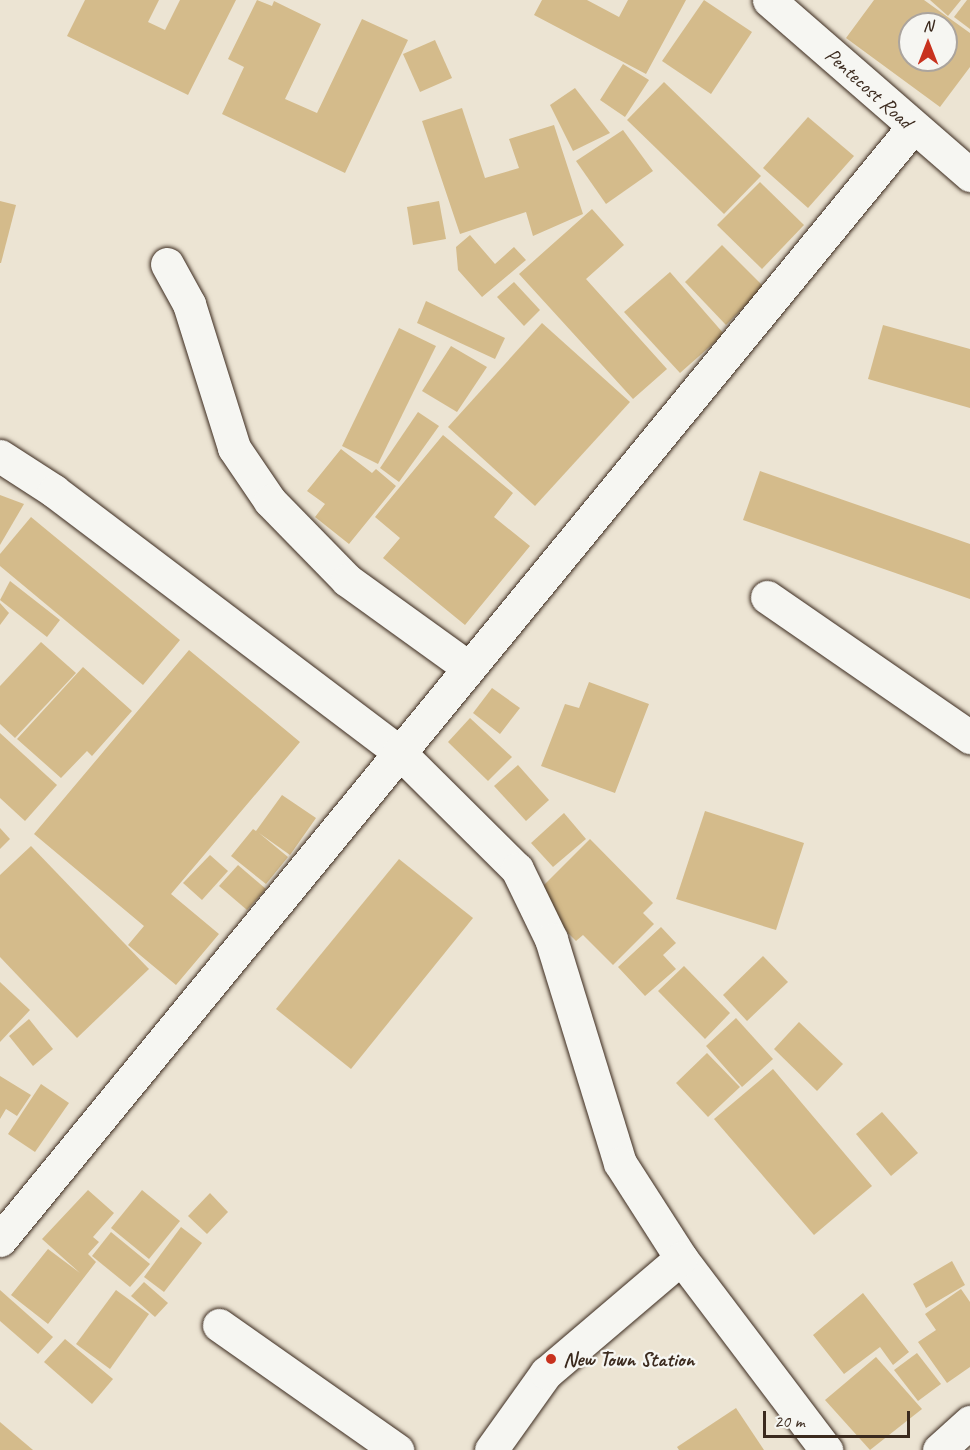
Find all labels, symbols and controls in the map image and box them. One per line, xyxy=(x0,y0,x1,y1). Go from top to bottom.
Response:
north arrow xyxy=(898,12,958,72)
text: N xyxy=(923,16,933,36)
street label: Pentecost Road xyxy=(820,42,918,134)
place label: New Town Station xyxy=(563,1346,695,1372)
marker: New Town Station xyxy=(544,1352,558,1366)
scale bar xyxy=(766,1399,913,1437)
text: 20 m xyxy=(774,1410,805,1432)

